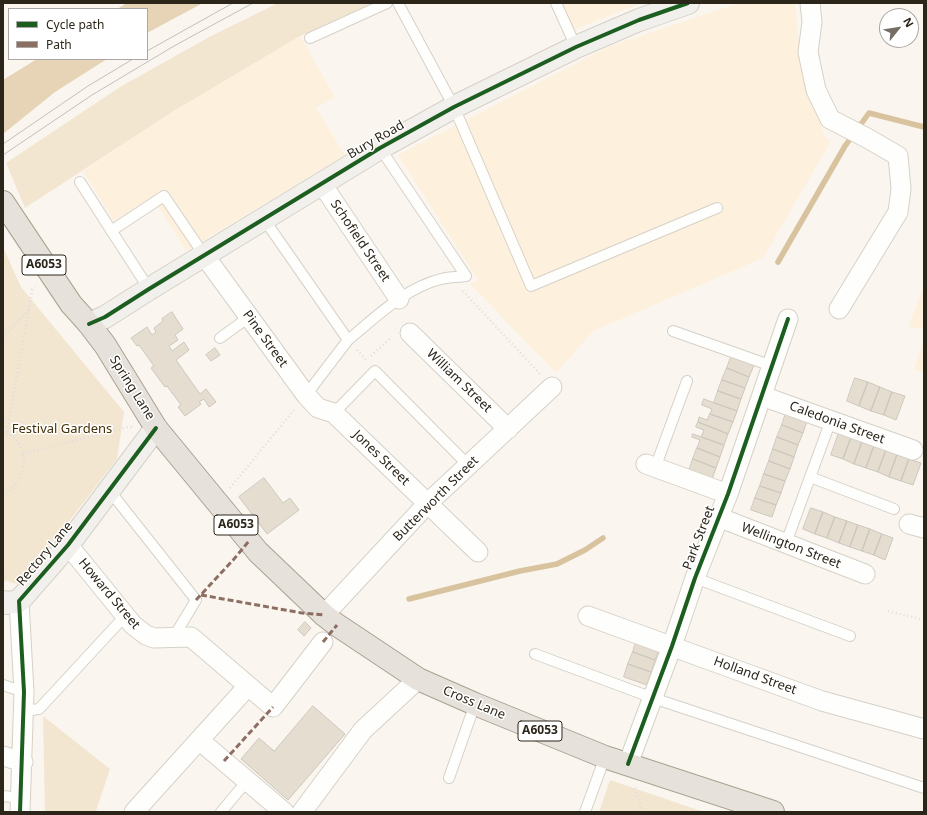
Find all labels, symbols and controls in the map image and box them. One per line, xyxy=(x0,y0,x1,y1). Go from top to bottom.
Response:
legend xyxy=(8,8,148,60)
north arrow xyxy=(879,8,919,48)
text: N xyxy=(900,15,918,30)
text: Cycle path xyxy=(46,16,104,33)
text: Path xyxy=(46,36,72,53)
street label: Bury Road xyxy=(345,117,407,163)
street label: Schofield Street xyxy=(327,197,393,285)
road number: A6053 xyxy=(22,255,66,275)
street label: Pine Street xyxy=(239,308,291,370)
street label: William Street xyxy=(423,346,495,416)
street label: Spring Lane xyxy=(106,353,158,423)
street label: Caledonia Street xyxy=(787,398,887,448)
park label: Festival Gardens xyxy=(12,421,112,437)
street label: Jones Street xyxy=(349,427,413,489)
street label: Butterworth Street xyxy=(390,453,482,545)
street label: Park Street xyxy=(680,504,718,572)
road number: A6053 xyxy=(214,515,258,535)
street label: Rectory Lane xyxy=(14,519,76,589)
street label: Wellington Street xyxy=(739,520,843,572)
street label: Howard Street xyxy=(75,555,143,633)
street label: Holland Street xyxy=(711,654,799,698)
street label: Cross Lane xyxy=(440,683,508,723)
road number: A6053 xyxy=(518,721,562,741)

